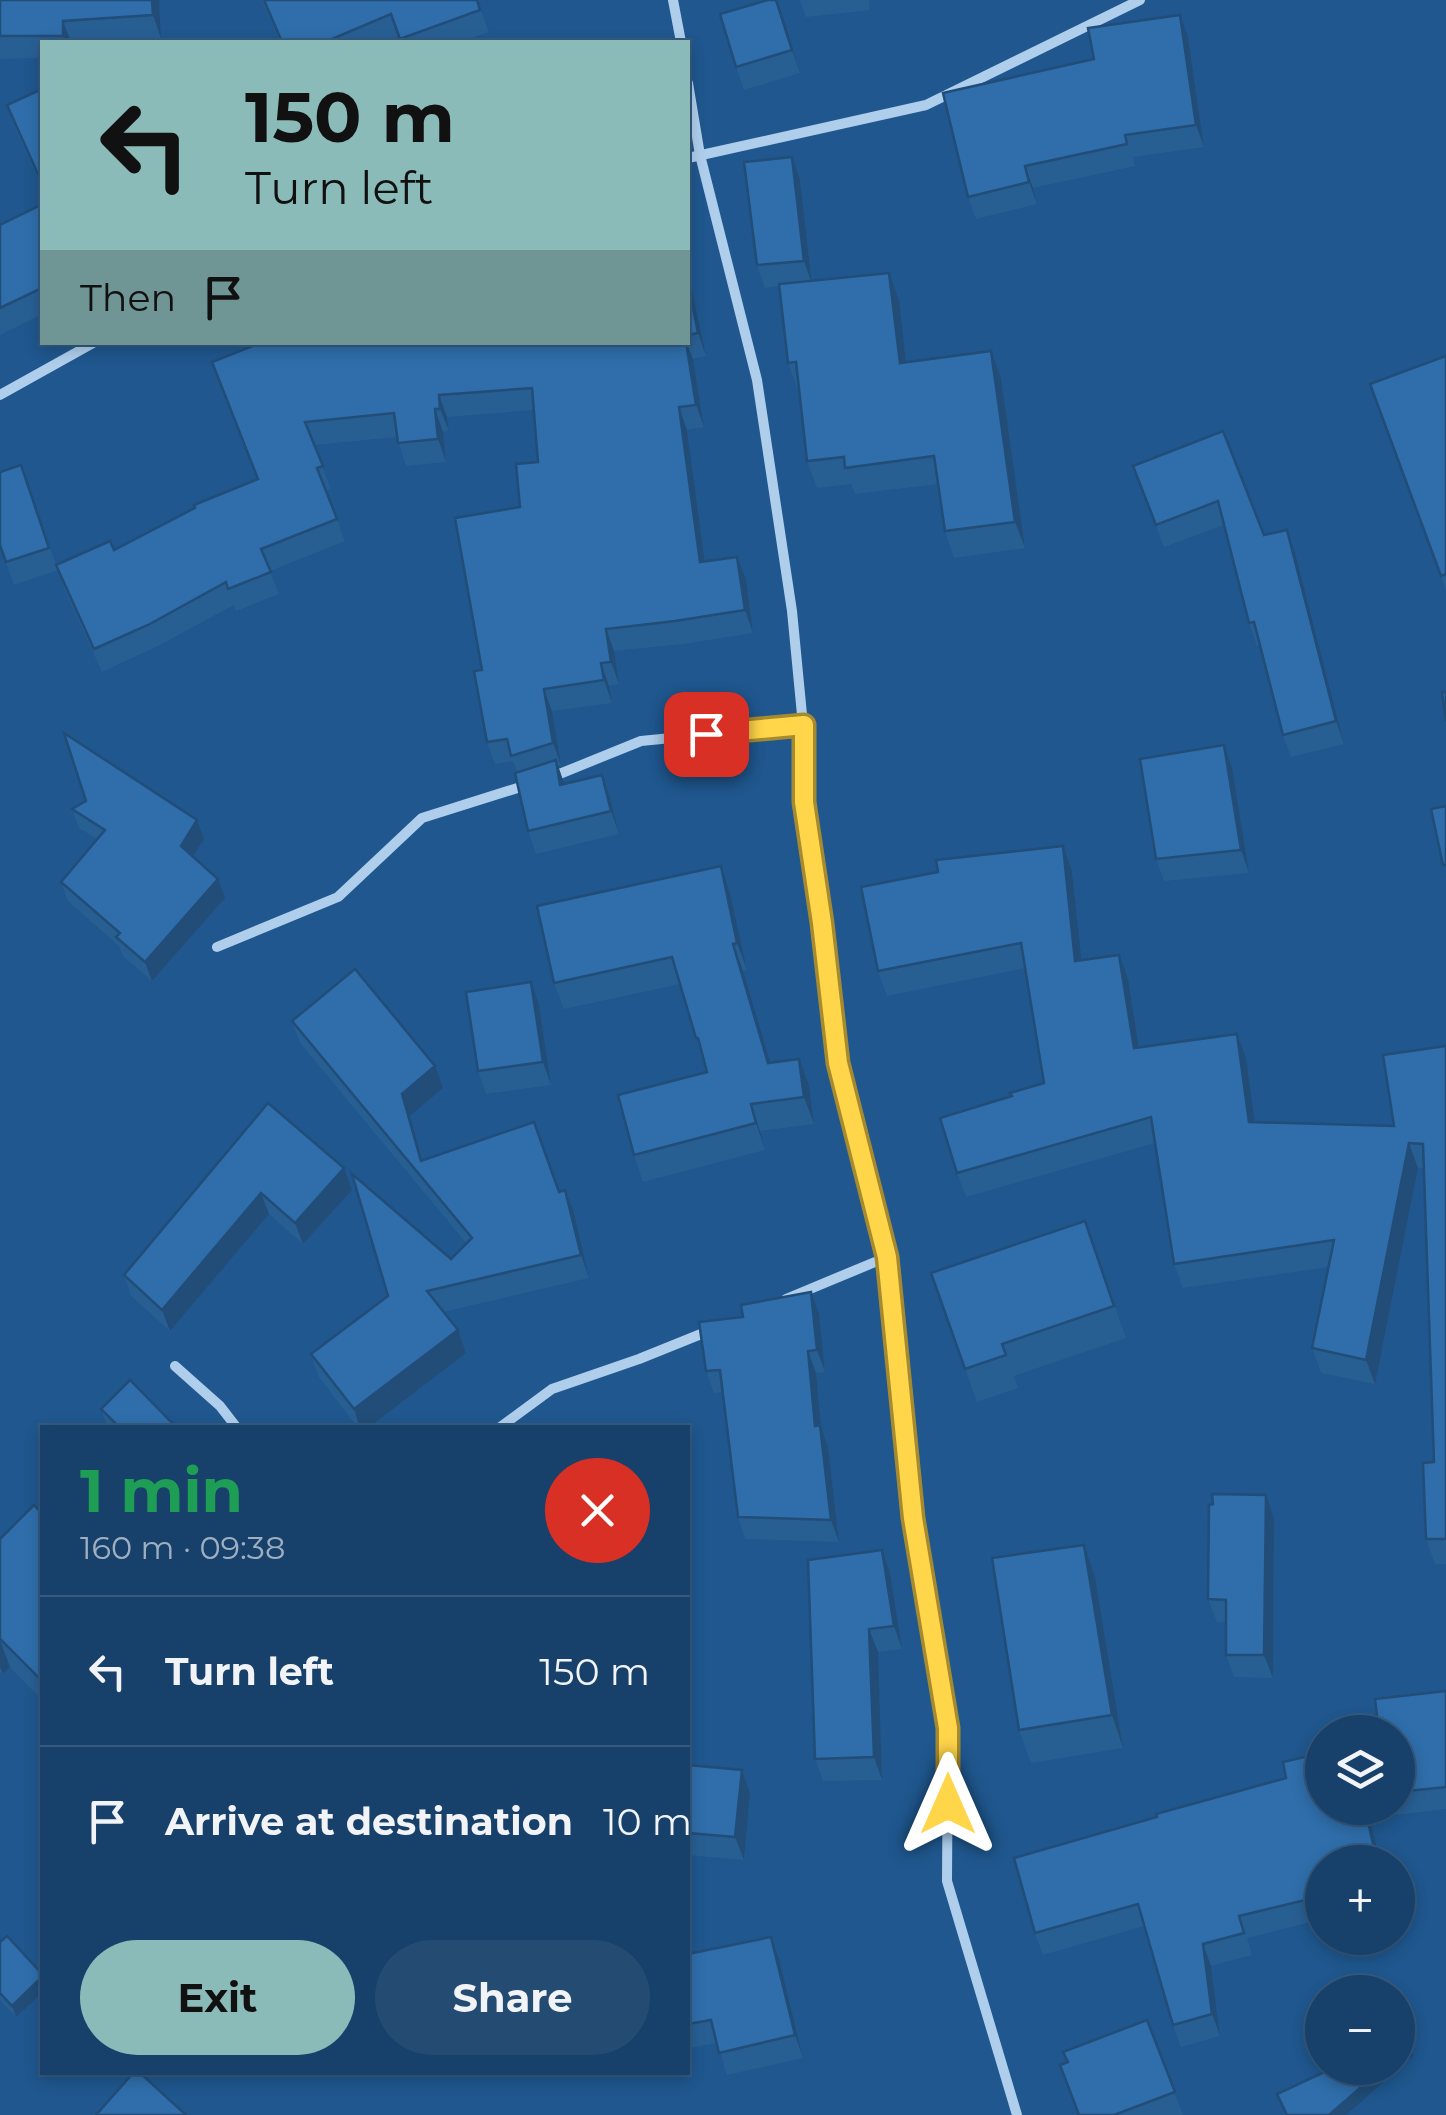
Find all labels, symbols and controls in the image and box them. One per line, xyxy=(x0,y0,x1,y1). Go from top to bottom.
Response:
text: 150 m xyxy=(245,74,455,160)
icon: left xyxy=(80,80,210,210)
text: Turn left xyxy=(245,160,433,215)
icon: arrive xyxy=(196,270,251,325)
text: Then xyxy=(80,274,176,321)
pin xyxy=(664,692,749,777)
icon: arrive xyxy=(679,707,734,762)
text: 1 min xyxy=(80,1454,243,1527)
button: close xyxy=(545,1458,650,1563)
text: 160 m · 09:38 xyxy=(80,1528,285,1567)
icon: left xyxy=(80,1644,135,1699)
text: Turn left xyxy=(165,1648,334,1695)
text: 150 m xyxy=(539,1648,650,1695)
map controls xyxy=(1305,1715,1415,2085)
button: layers xyxy=(1305,1715,1415,1825)
position arrow xyxy=(896,1752,1000,1856)
icon: arrive xyxy=(80,1794,135,1849)
text: Arrive at destination xyxy=(165,1798,573,1845)
text: 10 m xyxy=(603,1798,692,1845)
button: + xyxy=(1305,1845,1415,1955)
button: Exit xyxy=(80,1940,355,2055)
button: Share xyxy=(375,1940,650,2055)
button: − xyxy=(1305,1975,1415,2085)

